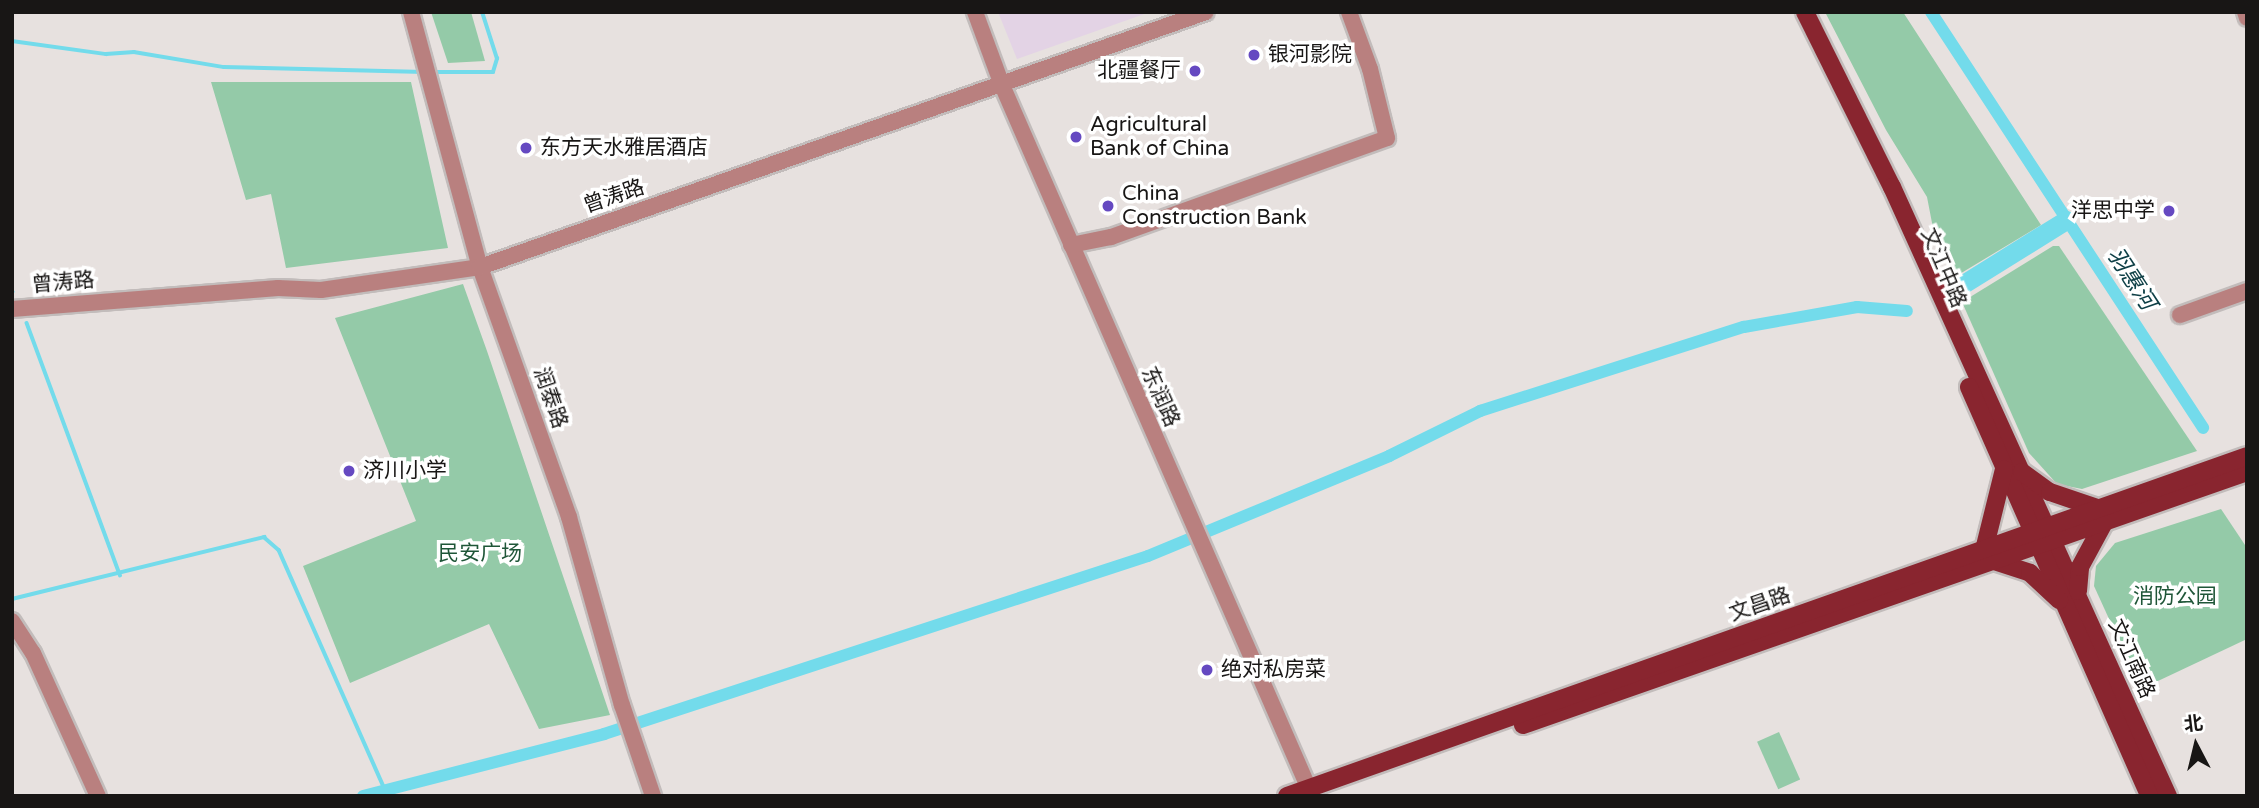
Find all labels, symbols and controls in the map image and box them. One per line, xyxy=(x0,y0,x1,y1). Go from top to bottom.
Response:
place label: 银河影院 xyxy=(1268,42,1352,68)
marker: 银河影院 xyxy=(1246,47,1262,63)
place label: 北疆餐厅 xyxy=(1097,58,1181,84)
marker: 北疆餐厅 xyxy=(1187,63,1203,79)
place label: Agricultural Bank of China xyxy=(1090,112,1229,162)
marker: Agricultural Bank of China xyxy=(1068,129,1084,145)
place label: 东方天水雅居酒店 xyxy=(540,135,708,161)
marker: 东方天水雅居酒店 xyxy=(518,140,534,156)
street label: 曾涛路 xyxy=(580,175,648,219)
place label: China Construction Bank xyxy=(1122,181,1307,231)
marker: China Construction Bank xyxy=(1100,198,1116,214)
place label: 洋思中学 xyxy=(2071,198,2155,224)
marker: 洋思中学 xyxy=(2161,203,2177,219)
street label: 文江中路 xyxy=(1915,224,1971,312)
water label: 羽惠河 xyxy=(2101,243,2161,315)
street label: 曾涛路 xyxy=(31,268,95,298)
street label: 东润路 xyxy=(1136,363,1184,431)
street label: 润泰路 xyxy=(528,364,572,432)
place label: 济川小学 xyxy=(363,458,447,484)
marker: 济川小学 xyxy=(341,463,357,479)
park label: 民安广场 xyxy=(438,541,522,567)
street label: 文昌路 xyxy=(1726,583,1794,627)
park label: 消防公园 xyxy=(2133,584,2217,610)
street label: 文江南路 xyxy=(2102,616,2160,702)
place label: 绝对私房菜 xyxy=(1221,657,1326,683)
marker: 绝对私房菜 xyxy=(1199,662,1215,678)
north arrow xyxy=(2161,710,2231,780)
text: 北 xyxy=(2183,712,2204,736)

